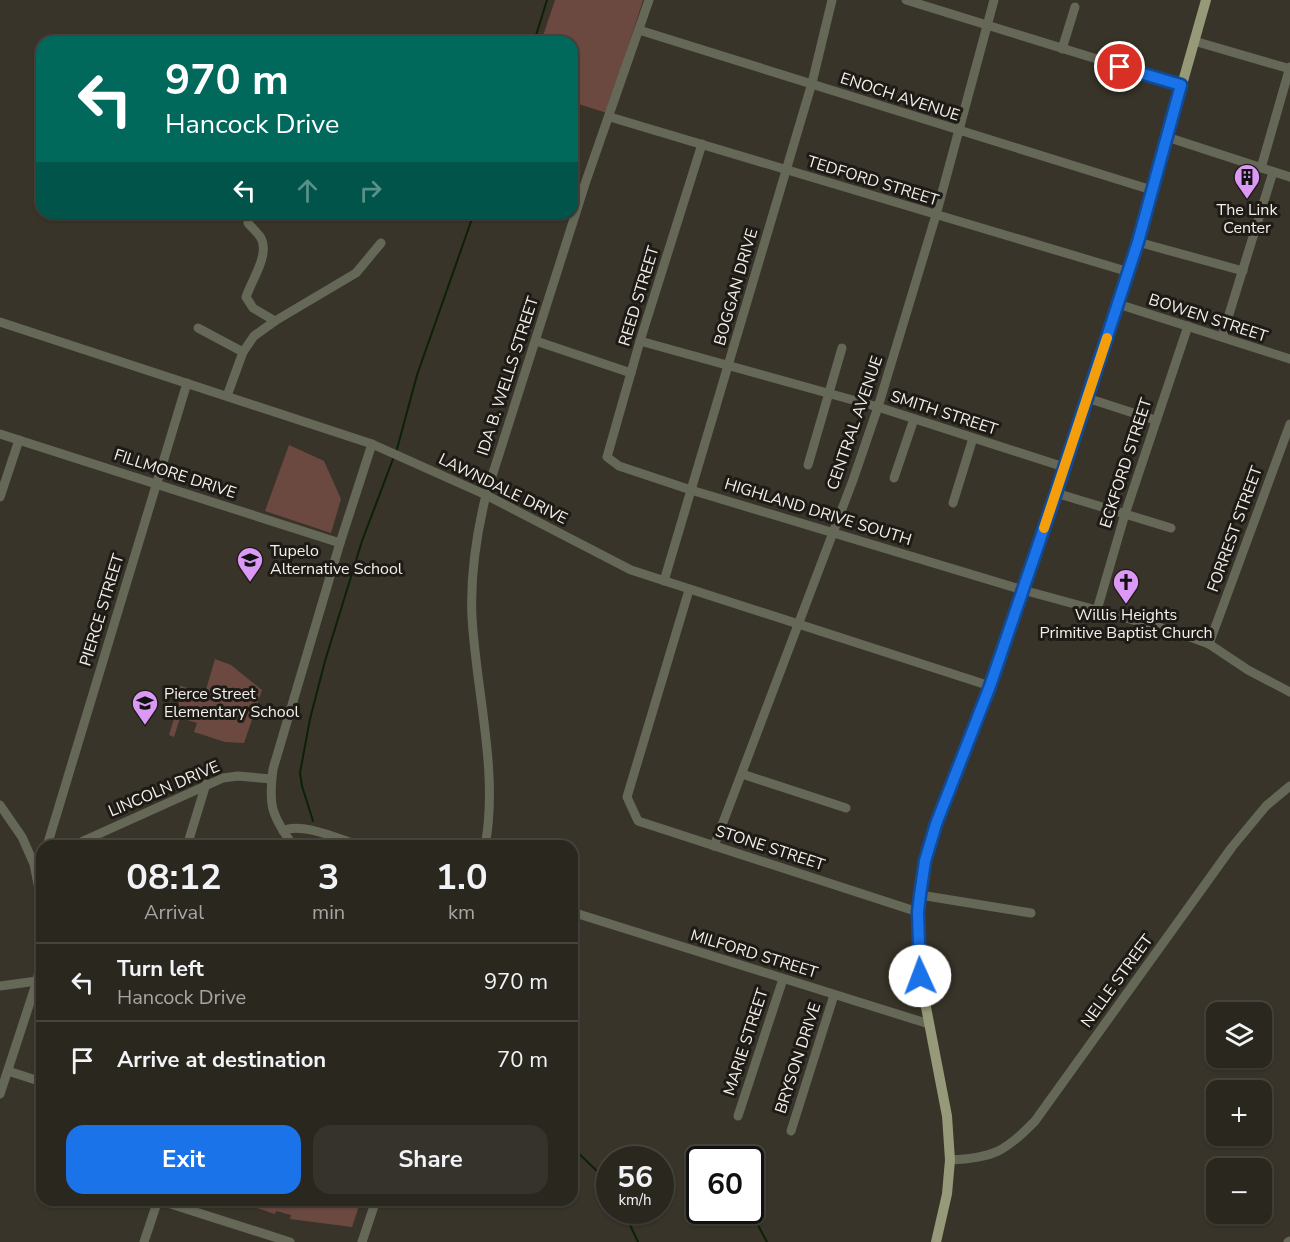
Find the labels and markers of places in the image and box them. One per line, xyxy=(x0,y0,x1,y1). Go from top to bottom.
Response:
pin xyxy=(1094,41,1145,92)
building icon: The Link Center xyxy=(1232,162,1262,200)
place label: The Link Center xyxy=(1217,199,1278,239)
place label: Tupelo Alternative School xyxy=(270,540,403,580)
school or university icon: Tupelo Alternative School xyxy=(235,545,265,583)
church icon: Willis Heights Primitive Baptist Church xyxy=(1111,567,1141,605)
place label: Willis Heights Primitive Baptist Church xyxy=(1039,604,1213,644)
place label: Pierce Street Elementary School xyxy=(164,683,300,723)
school or university icon: Pierce Street Elementary School xyxy=(130,688,160,726)

